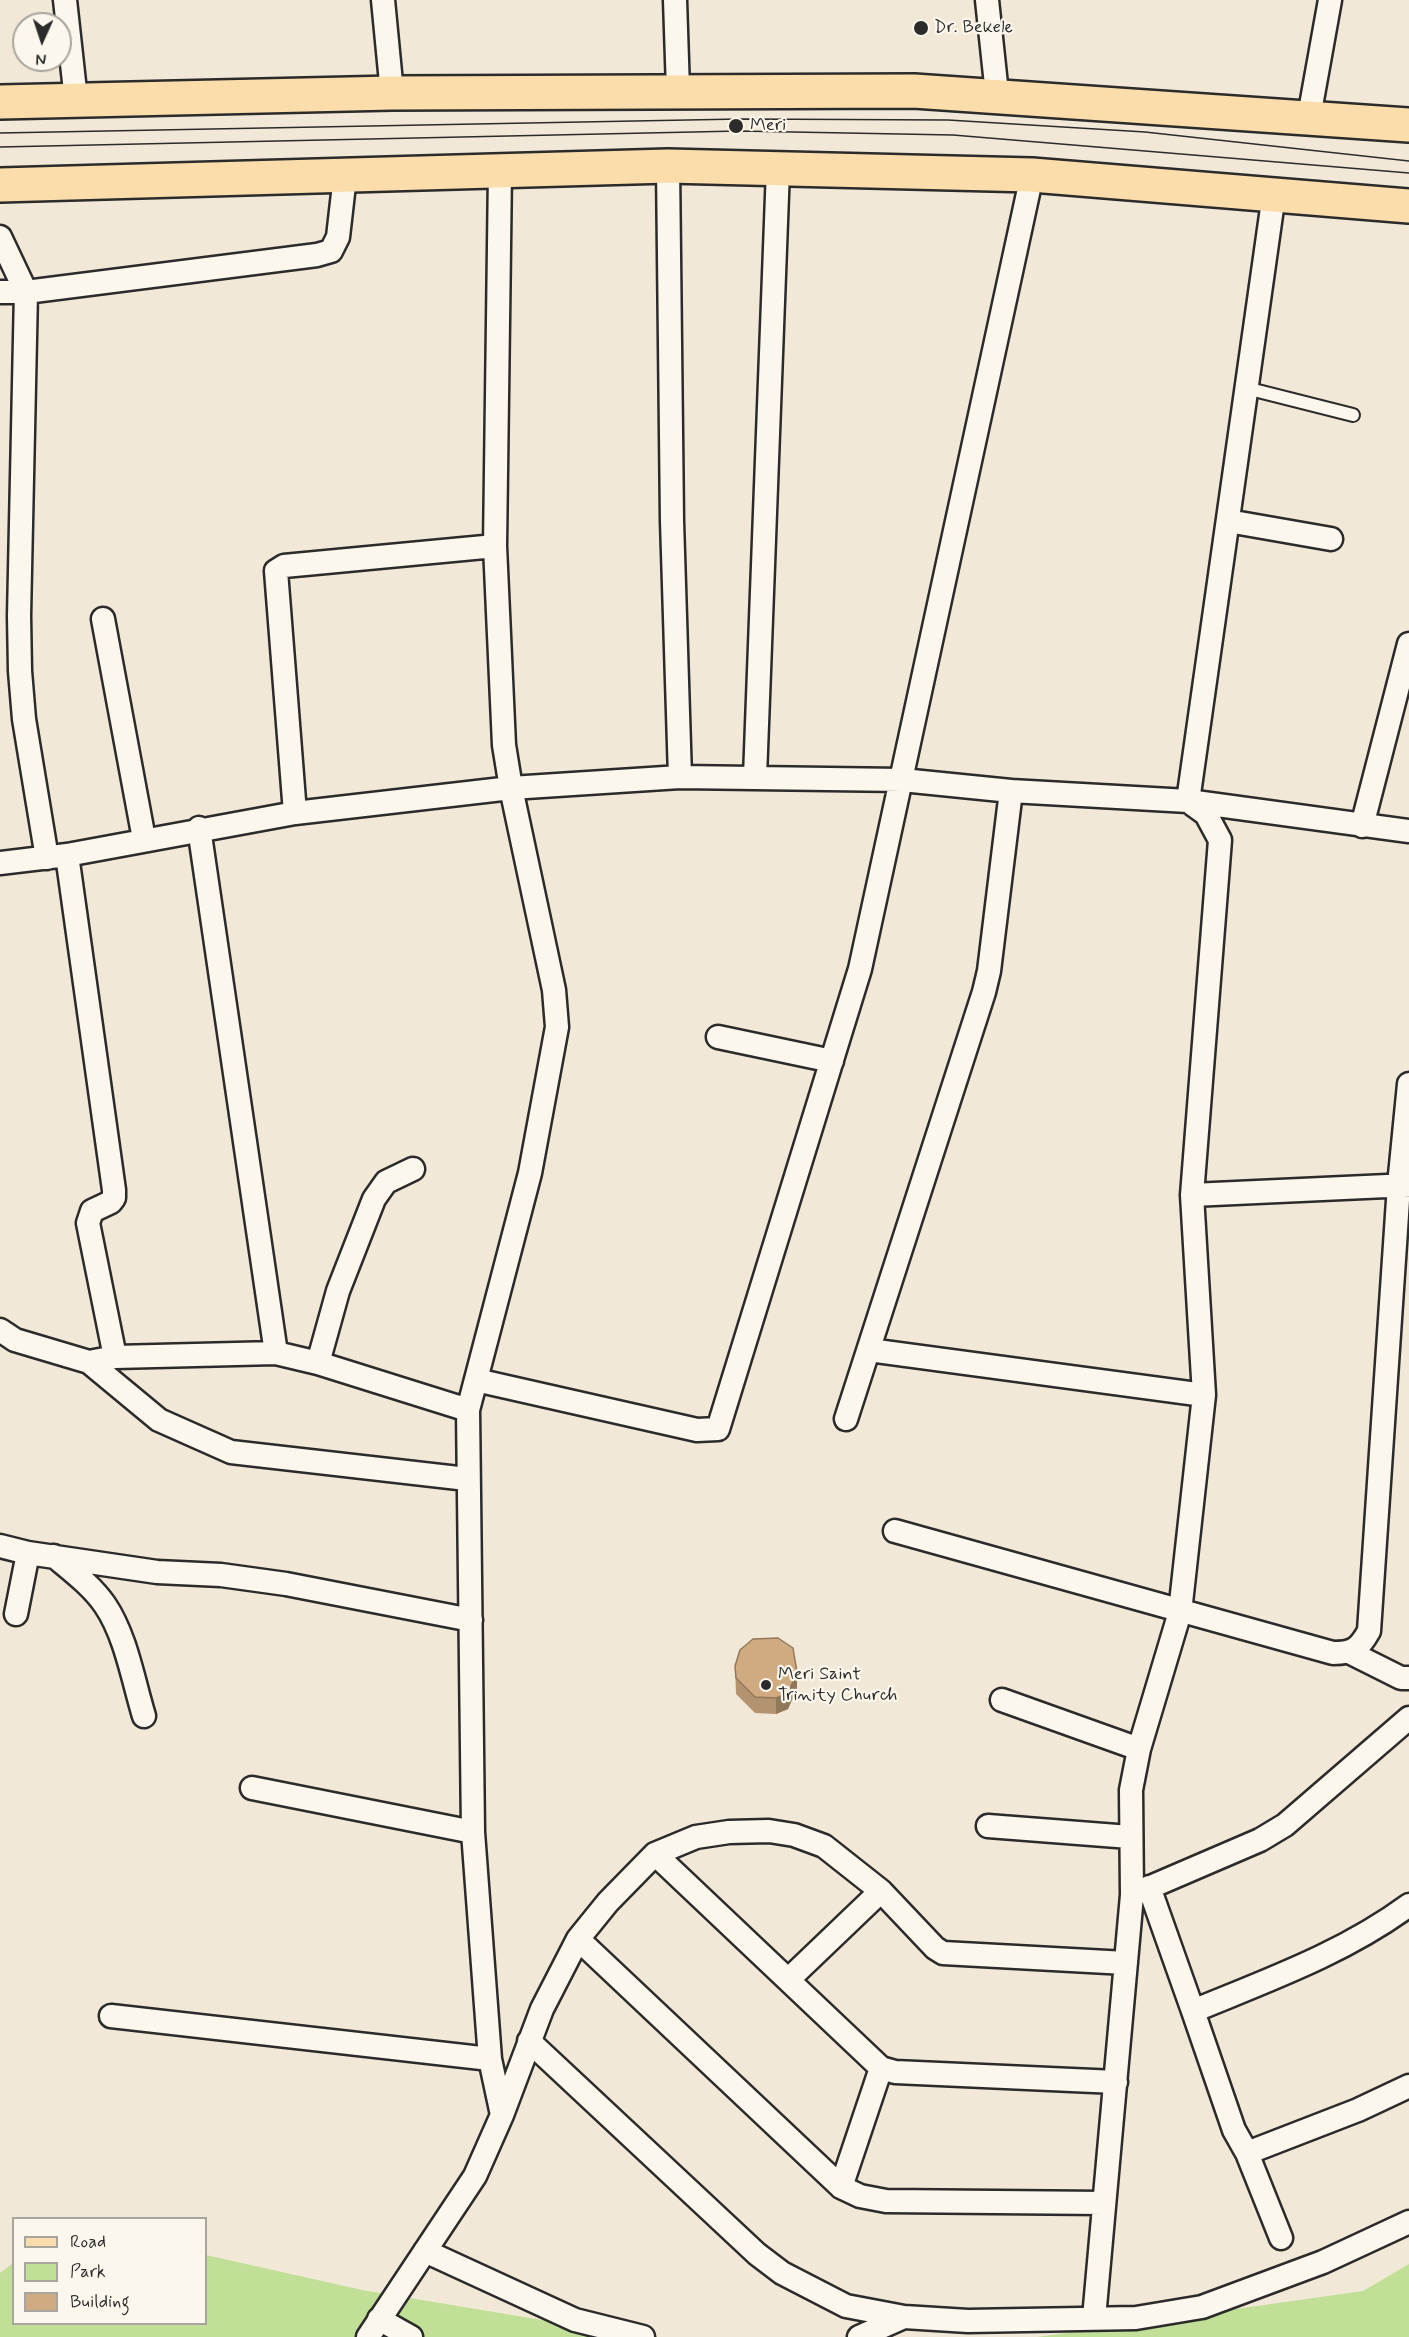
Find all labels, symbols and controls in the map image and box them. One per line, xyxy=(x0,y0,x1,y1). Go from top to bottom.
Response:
north arrow xyxy=(12,12,72,72)
place label: Dr. Bekele xyxy=(934,17,1013,39)
marker: Dr. Bekele xyxy=(912,19,930,37)
text: N xyxy=(35,48,47,69)
place label: Meri xyxy=(750,115,786,137)
marker: Meri xyxy=(727,117,745,135)
place label: Meri Saint Trinity Church xyxy=(778,1664,897,1706)
marker: Meri Saint Trinity Church xyxy=(759,1678,773,1692)
legend xyxy=(12,2217,207,2325)
text: Road xyxy=(70,2230,106,2254)
text: Park xyxy=(70,2260,106,2284)
text: Building xyxy=(70,2290,130,2314)

